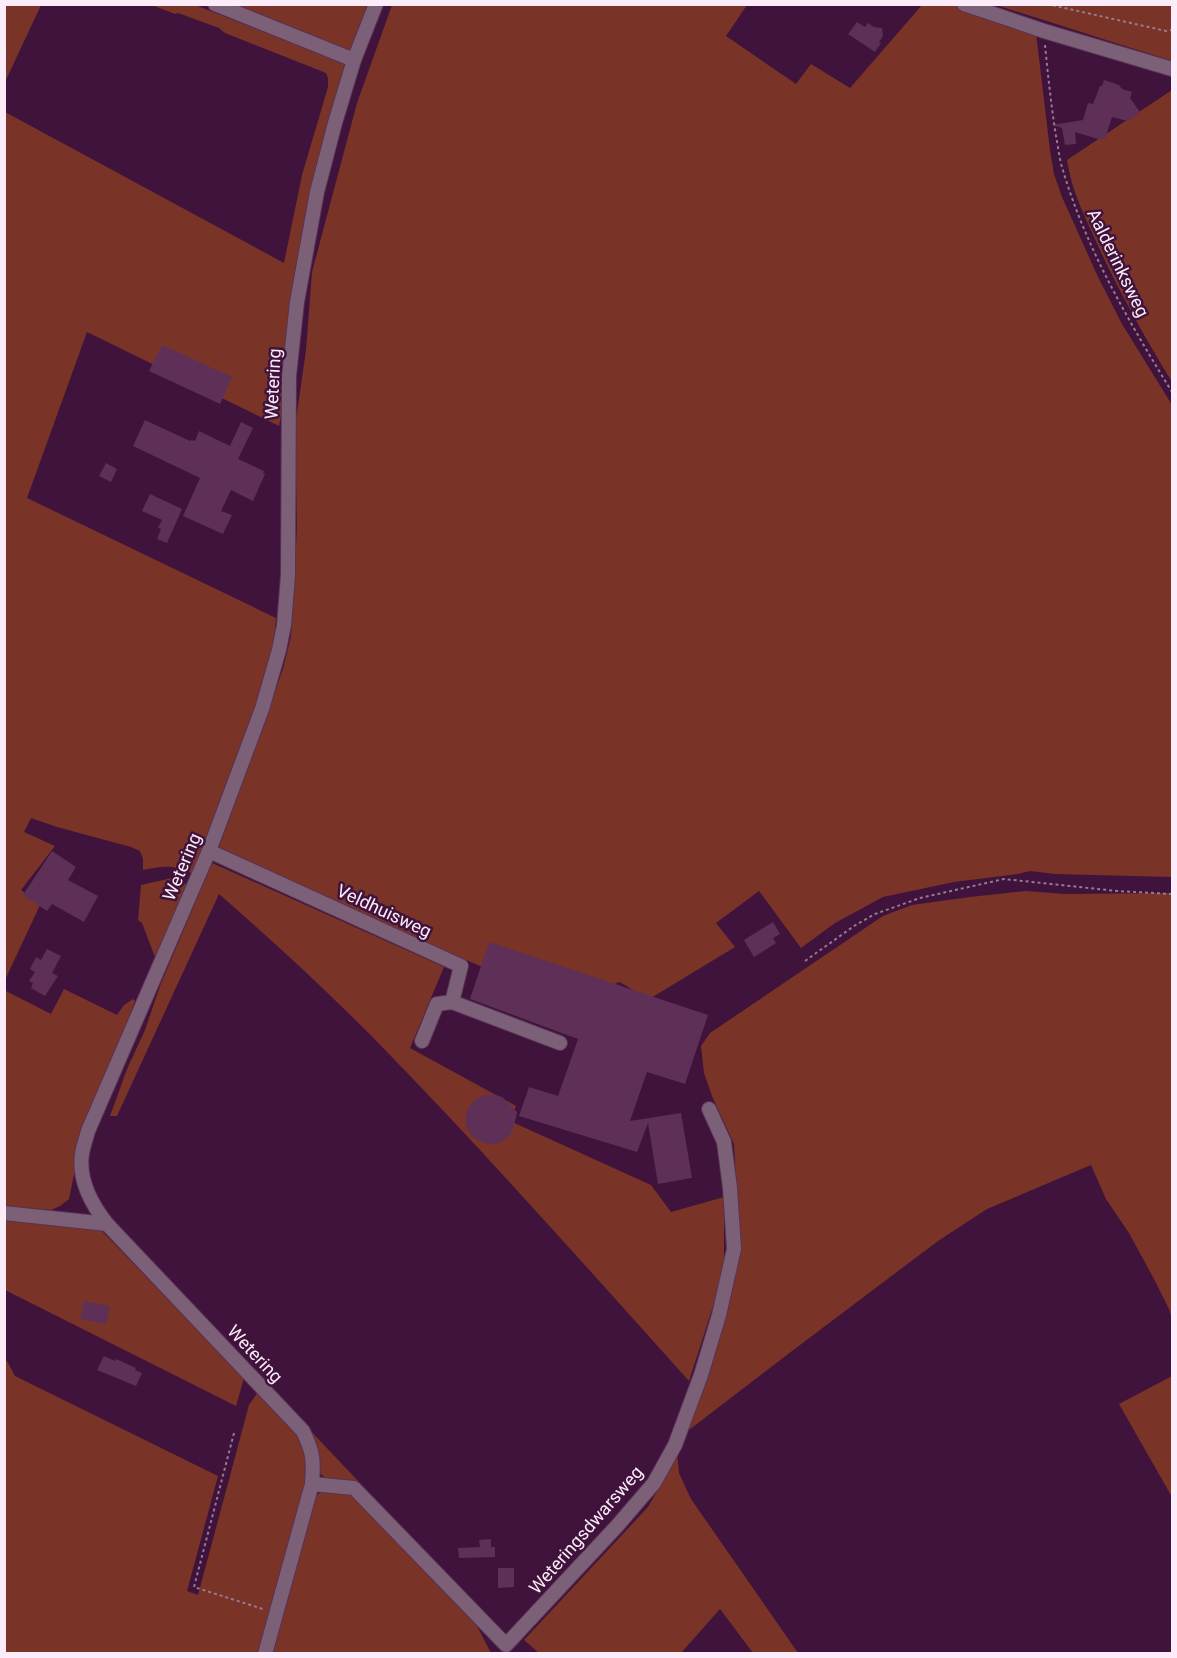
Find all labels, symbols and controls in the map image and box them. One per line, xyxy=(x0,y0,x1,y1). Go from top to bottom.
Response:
street label: Aalderinksweg xyxy=(1083,205,1154,320)
street label: Wetering xyxy=(260,348,285,420)
street label: Wetering xyxy=(158,830,205,904)
street label: Veldhuisweg xyxy=(334,880,435,942)
street label: Wetering xyxy=(223,1320,287,1387)
street label: Weteringsdwarsweg xyxy=(524,1461,647,1598)

